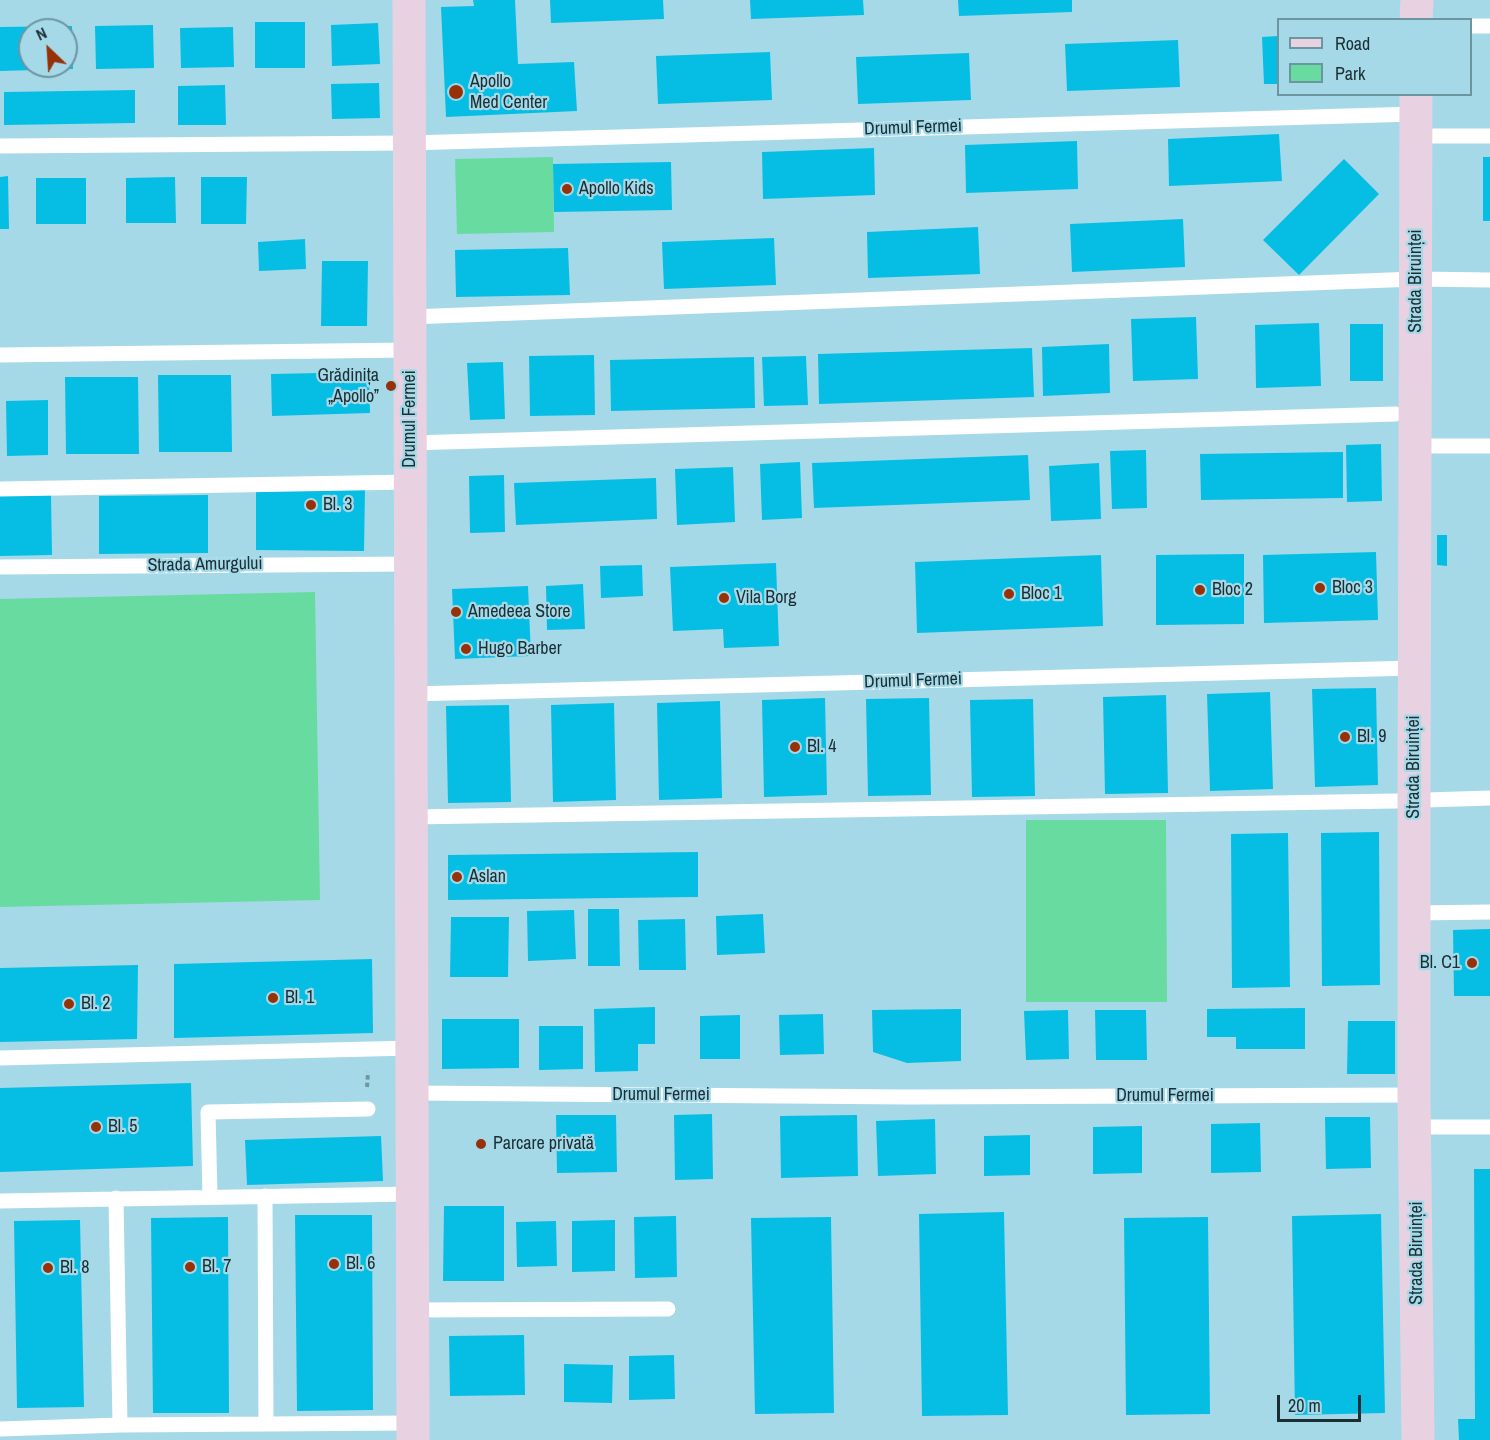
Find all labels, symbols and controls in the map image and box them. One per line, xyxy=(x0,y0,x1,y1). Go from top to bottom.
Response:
north arrow xyxy=(18,18,78,78)
legend xyxy=(1277,18,1472,96)
text: N xyxy=(32,22,50,45)
text: Road xyxy=(1335,31,1370,56)
text: Park xyxy=(1335,61,1365,86)
place label: Apollo Med Center xyxy=(470,71,547,113)
marker: Apollo Med Center xyxy=(447,83,465,101)
street label: Drumul Fermei xyxy=(864,116,962,140)
place label: Apollo Kids xyxy=(579,178,654,200)
marker: Apollo Kids xyxy=(560,182,574,196)
street label: Strada Biruinței xyxy=(1405,229,1427,333)
place label: Grădinița „Apollo” xyxy=(317,365,379,407)
street label: Drumul Fermei xyxy=(399,370,421,468)
marker: Grădinița „Apollo” xyxy=(384,379,398,393)
place label: Bl. 3 xyxy=(323,494,353,516)
marker: Bl. 3 xyxy=(304,498,318,512)
street label: Strada Amurgului xyxy=(147,553,263,577)
place label: Bloc 3 xyxy=(1332,577,1373,599)
place label: Bloc 2 xyxy=(1212,579,1253,601)
marker: Bloc 3 xyxy=(1313,581,1327,595)
place label: Bloc 1 xyxy=(1021,583,1062,605)
marker: Bloc 2 xyxy=(1193,583,1207,597)
place label: Vila Borg xyxy=(736,587,796,609)
marker: Bloc 1 xyxy=(1002,587,1016,601)
marker: Vila Borg xyxy=(717,591,731,605)
place label: Amedeea Store xyxy=(468,601,571,623)
marker: Amedeea Store xyxy=(449,605,463,619)
place label: Hugo Barber xyxy=(478,638,562,660)
marker: Hugo Barber xyxy=(459,642,473,656)
street label: Drumul Fermei xyxy=(864,669,962,693)
street label: Strada Biruinței xyxy=(1403,715,1425,819)
place label: Bl. 9 xyxy=(1357,726,1387,748)
marker: Bl. 9 xyxy=(1338,730,1352,744)
place label: Bl. 4 xyxy=(807,736,837,758)
marker: Bl. 4 xyxy=(788,740,802,754)
place label: Aslan xyxy=(469,866,506,888)
marker: Aslan xyxy=(450,870,464,884)
place label: Bl. C1 xyxy=(1420,952,1460,974)
marker: Bl. C1 xyxy=(1465,956,1479,970)
place label: Bl. 1 xyxy=(285,987,315,1009)
marker: Bl. 1 xyxy=(266,991,280,1005)
place label: Bl. 2 xyxy=(81,993,111,1015)
marker: Bl. 2 xyxy=(62,997,76,1011)
street label: Drumul Fermei xyxy=(612,1084,710,1106)
street label: Drumul Fermei xyxy=(1116,1085,1214,1107)
place label: Bl. 5 xyxy=(108,1116,138,1138)
marker: Bl. 5 xyxy=(89,1120,103,1134)
place label: Parcare privată xyxy=(493,1133,594,1155)
marker: Parcare privată xyxy=(474,1137,488,1151)
street label: Strada Biruinței xyxy=(1406,1201,1428,1305)
place label: Bl. 6 xyxy=(346,1253,376,1275)
place label: Bl. 7 xyxy=(202,1256,232,1278)
place label: Bl. 8 xyxy=(60,1257,90,1279)
marker: Bl. 6 xyxy=(327,1257,341,1271)
marker: Bl. 7 xyxy=(183,1260,197,1274)
marker: Bl. 8 xyxy=(41,1261,55,1275)
scale bar xyxy=(1280,1383,1364,1421)
text: 20 m xyxy=(1288,1393,1321,1418)

